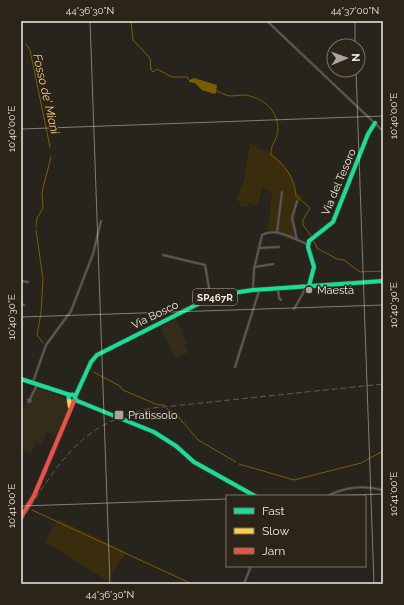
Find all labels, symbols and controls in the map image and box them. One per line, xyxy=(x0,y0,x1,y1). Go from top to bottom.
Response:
text: 44°36'30"N xyxy=(66,5,114,16)
text: 44°37'00"N xyxy=(331,5,379,16)
north arrow xyxy=(326,38,366,78)
water label: Fosso de' Miani xyxy=(30,52,62,136)
text: N xyxy=(349,53,362,62)
text: 10°40'00"E xyxy=(388,93,399,139)
text: 10°40'00"E xyxy=(6,106,17,152)
street label: Via del Tesoro xyxy=(319,146,359,217)
text: 10°40'30"E xyxy=(388,282,399,328)
place label: Maestà xyxy=(317,284,354,297)
marker: Maestà xyxy=(304,285,314,295)
road number: SP467R xyxy=(193,289,237,305)
text: 10°40'30"E xyxy=(6,294,17,340)
street label: Via Bosco xyxy=(130,298,181,332)
marker: Pratissolo xyxy=(113,409,125,421)
place label: Pratissolo xyxy=(128,409,178,422)
text: 10°41'00"E xyxy=(388,472,399,516)
text: 10°41'00"E xyxy=(6,484,17,528)
legend xyxy=(226,495,366,567)
text: Fast xyxy=(262,504,285,518)
text: Slow xyxy=(262,524,289,538)
text: Jam xyxy=(262,544,285,558)
text: 44°36'30"N xyxy=(86,589,134,600)

